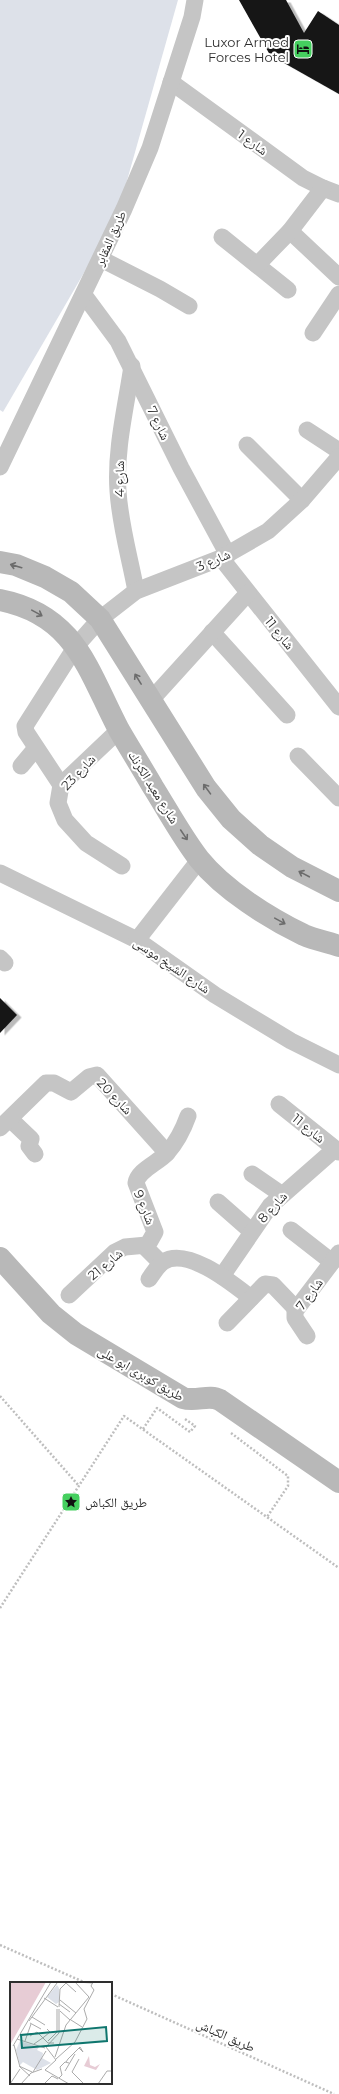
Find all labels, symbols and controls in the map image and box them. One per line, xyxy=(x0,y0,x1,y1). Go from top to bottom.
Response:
place label: Luxor Armed Forces Hotel xyxy=(204,34,289,65)
hotel icon: Luxor Armed Forces Hotel xyxy=(292,38,314,60)
street label: شارع 1 xyxy=(234,126,271,160)
street label: طريق المقابر xyxy=(90,208,130,269)
street label: شارع 7 xyxy=(142,403,174,443)
street label: شارع 4 xyxy=(111,461,129,497)
street label: شارع 3 xyxy=(194,546,233,576)
one-way arrow xyxy=(9,562,22,569)
one-way arrow xyxy=(30,610,42,618)
street label: شارع 11 xyxy=(260,613,298,654)
one-way arrow xyxy=(134,674,142,685)
street label: شارع معبد الكرنك xyxy=(124,748,183,827)
street label: شارع 23 xyxy=(58,751,100,794)
one-way arrow xyxy=(203,784,211,795)
one-way arrow xyxy=(180,830,188,841)
one-way arrow xyxy=(298,869,310,877)
one-way arrow xyxy=(274,918,286,926)
street label: شارع الشيخ موسى xyxy=(130,934,213,998)
street label: شارع 20 xyxy=(92,1075,136,1119)
street label: شارع 11 xyxy=(288,1110,329,1148)
street label: شارع 9 xyxy=(129,1187,159,1227)
street label: شارع 8 xyxy=(254,1188,292,1227)
street label: شارع 21 xyxy=(84,1245,127,1285)
street label: شارع 7 xyxy=(292,1275,328,1314)
street label: طريق كوبرى ابو على xyxy=(95,1342,187,1405)
place icon: طريق الكباش xyxy=(60,1491,82,1513)
place label: طريق الكباش xyxy=(85,1494,147,1511)
inset map xyxy=(10,1982,112,2084)
street label: طريق الكباش xyxy=(194,2015,258,2056)

